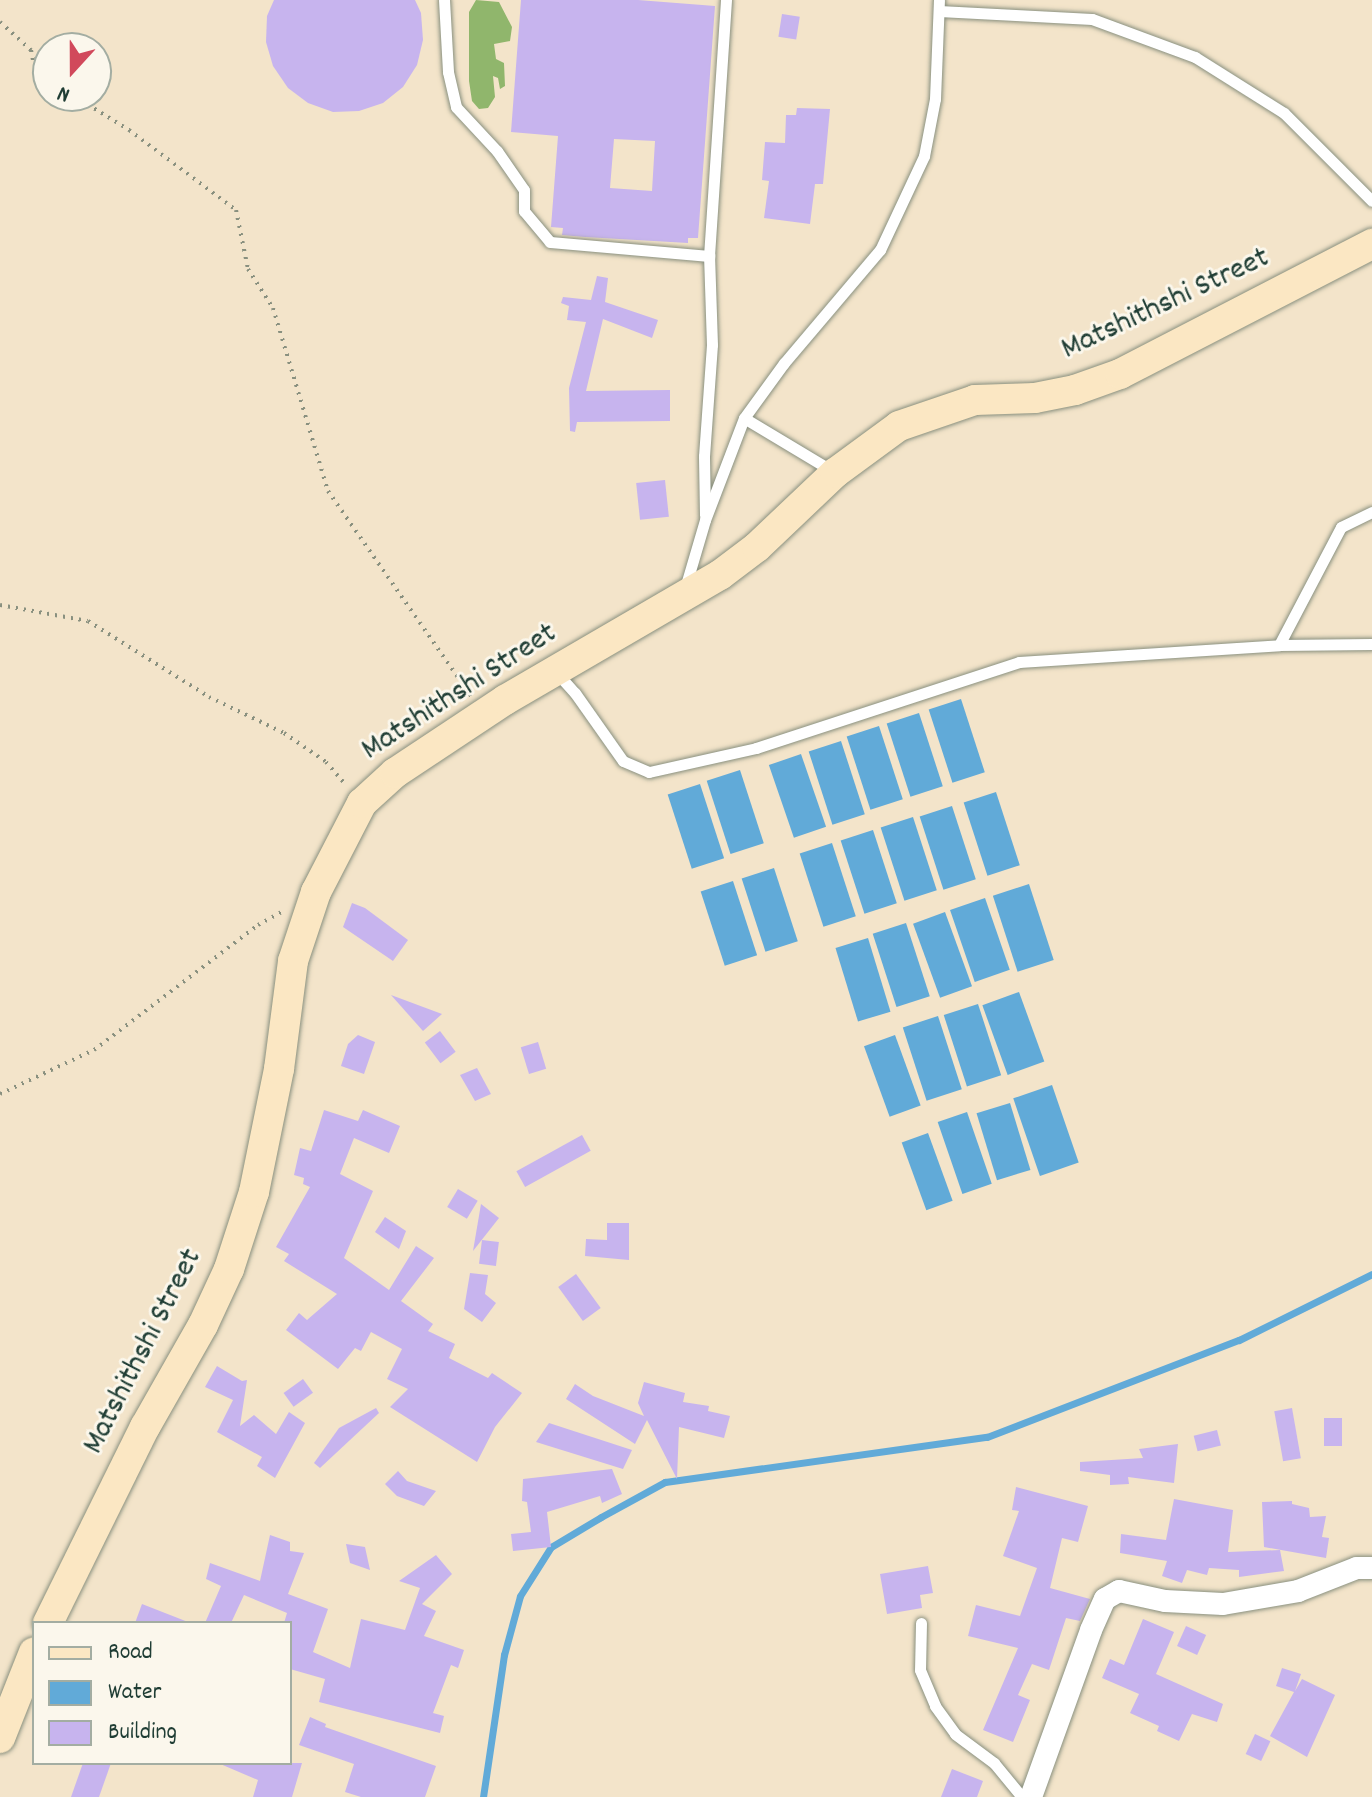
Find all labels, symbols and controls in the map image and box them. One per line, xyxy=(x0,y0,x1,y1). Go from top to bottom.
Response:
north arrow xyxy=(32,32,112,112)
text: N xyxy=(53,77,75,109)
street label: Matshithshi Street xyxy=(1056,240,1276,370)
street label: Matshithshi Street xyxy=(355,616,565,770)
street label: Matshithshi Street xyxy=(76,1243,212,1461)
legend xyxy=(32,1621,292,1765)
text: Road xyxy=(108,1636,153,1670)
text: Water xyxy=(108,1676,161,1710)
text: Building xyxy=(108,1716,177,1750)

